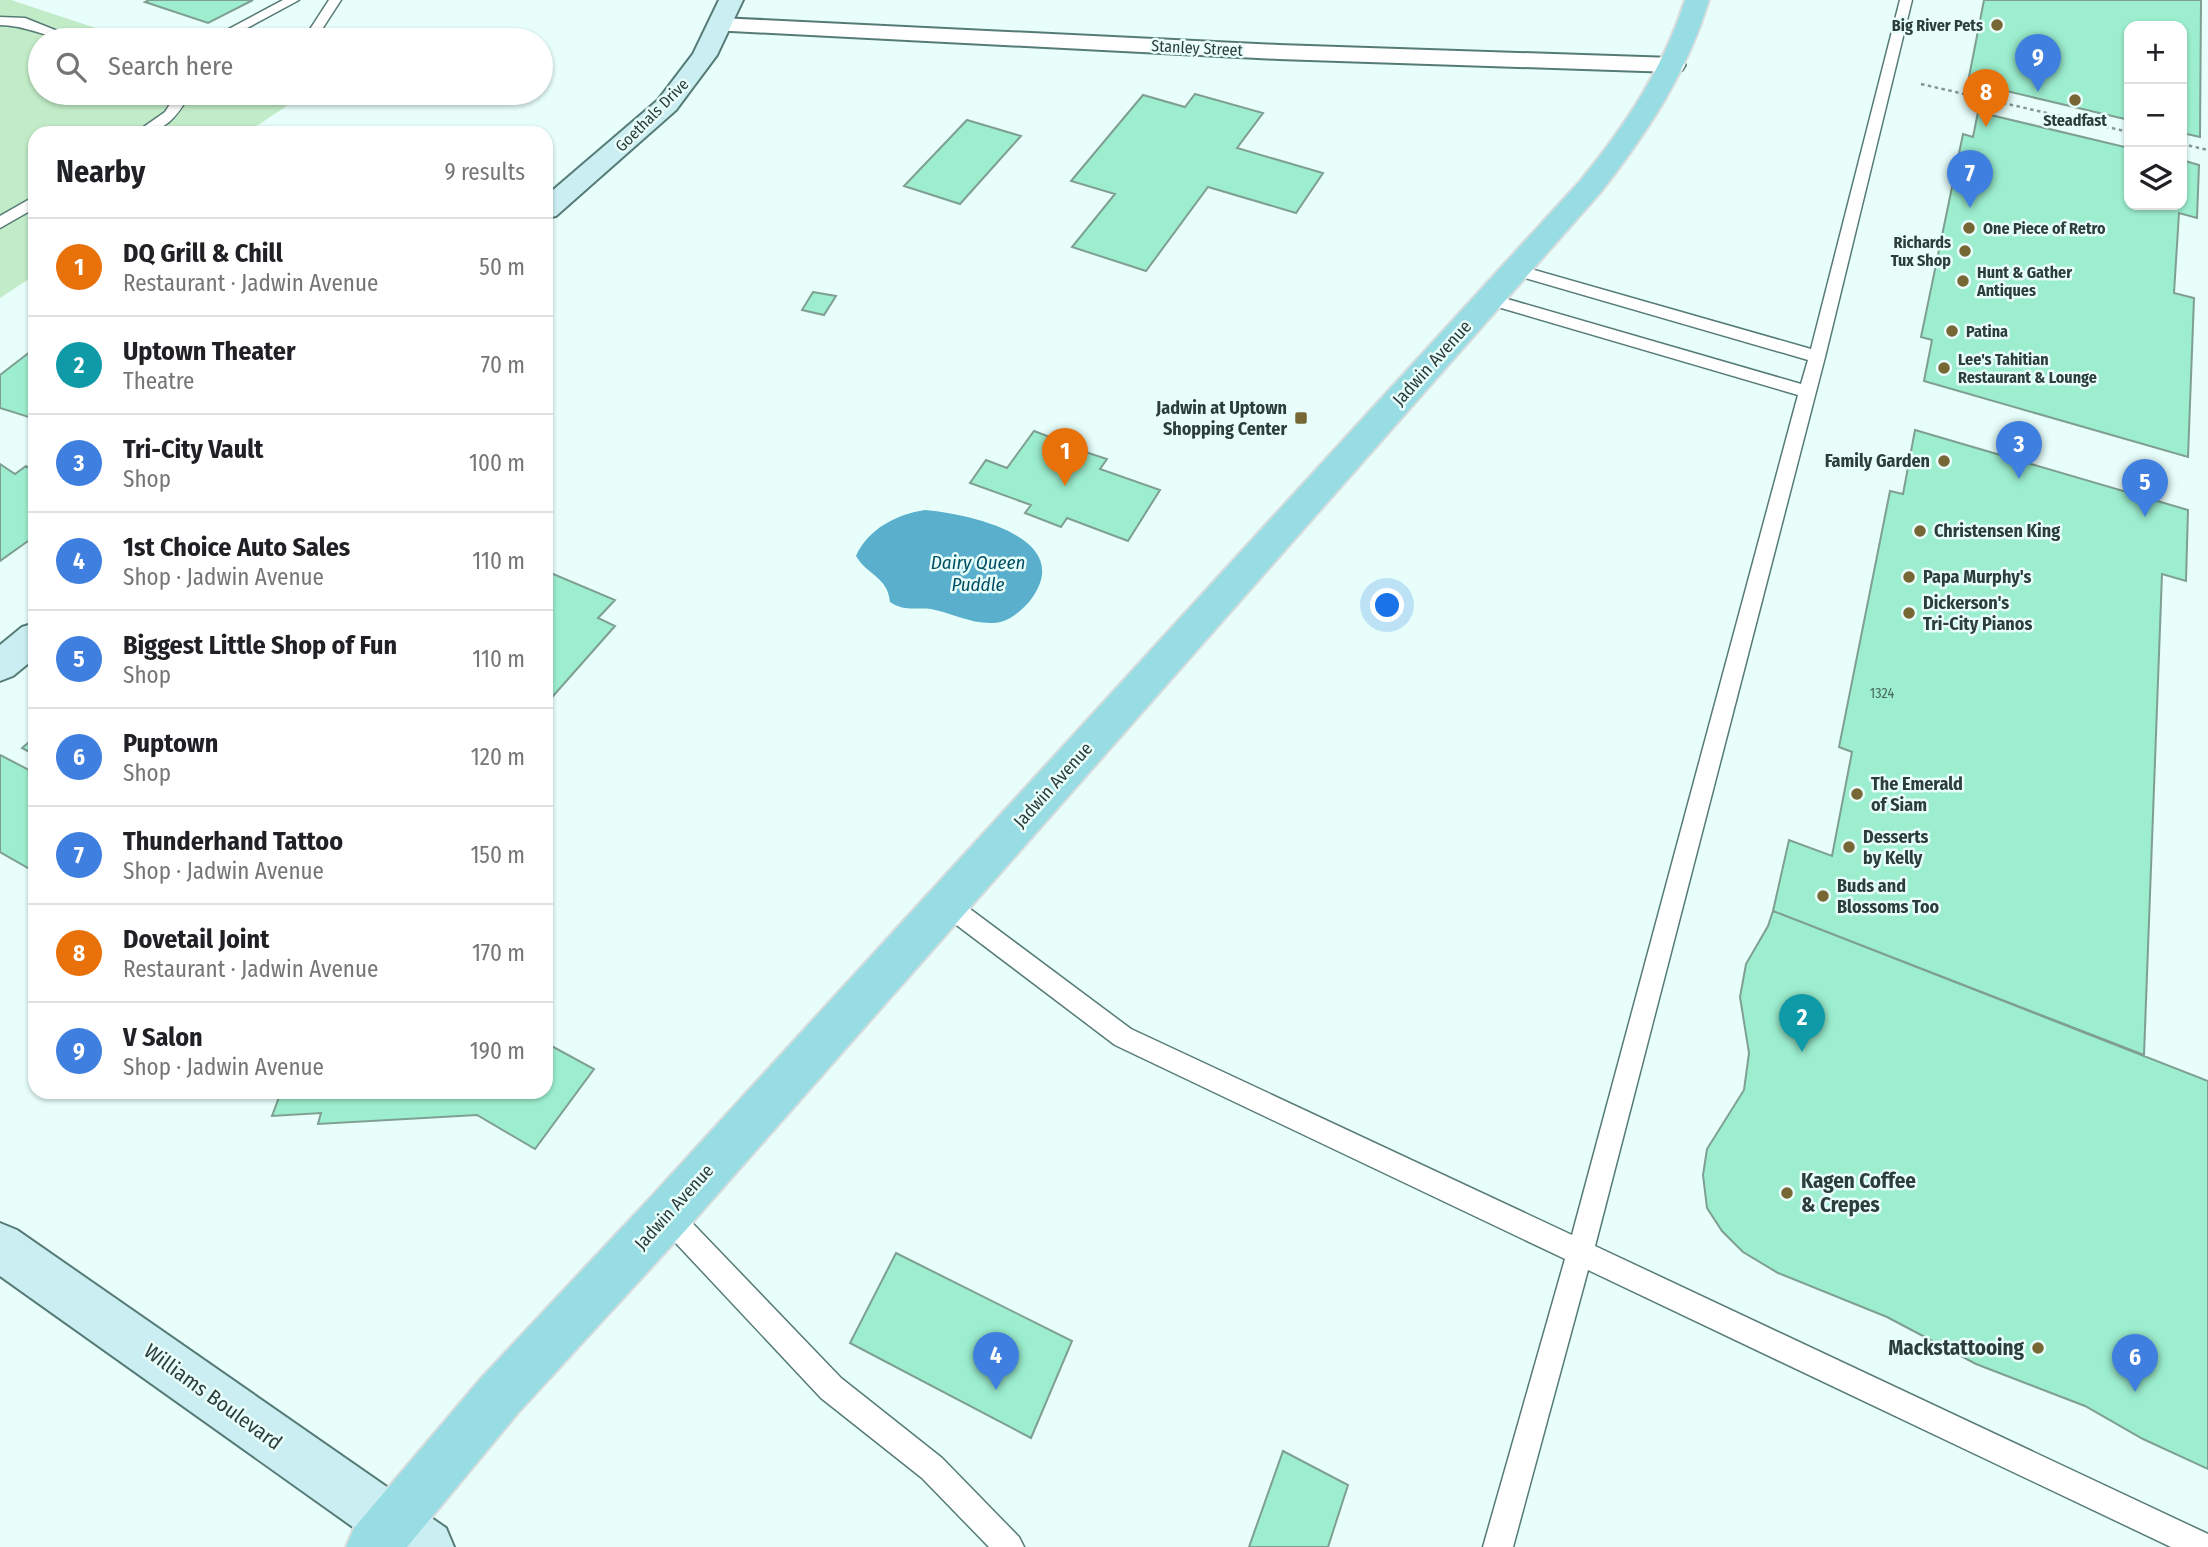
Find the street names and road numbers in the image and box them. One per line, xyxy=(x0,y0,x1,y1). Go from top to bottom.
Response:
street label: Stanley Street xyxy=(1151,36,1244,60)
street label: Goethals Drive xyxy=(612,74,693,155)
street label: Jadwin Avenue xyxy=(1388,316,1476,410)
street label: Jadwin Avenue xyxy=(1009,738,1097,832)
street label: Jadwin Avenue xyxy=(630,1160,718,1254)
street label: Williams Boulevard xyxy=(139,1338,287,1456)

